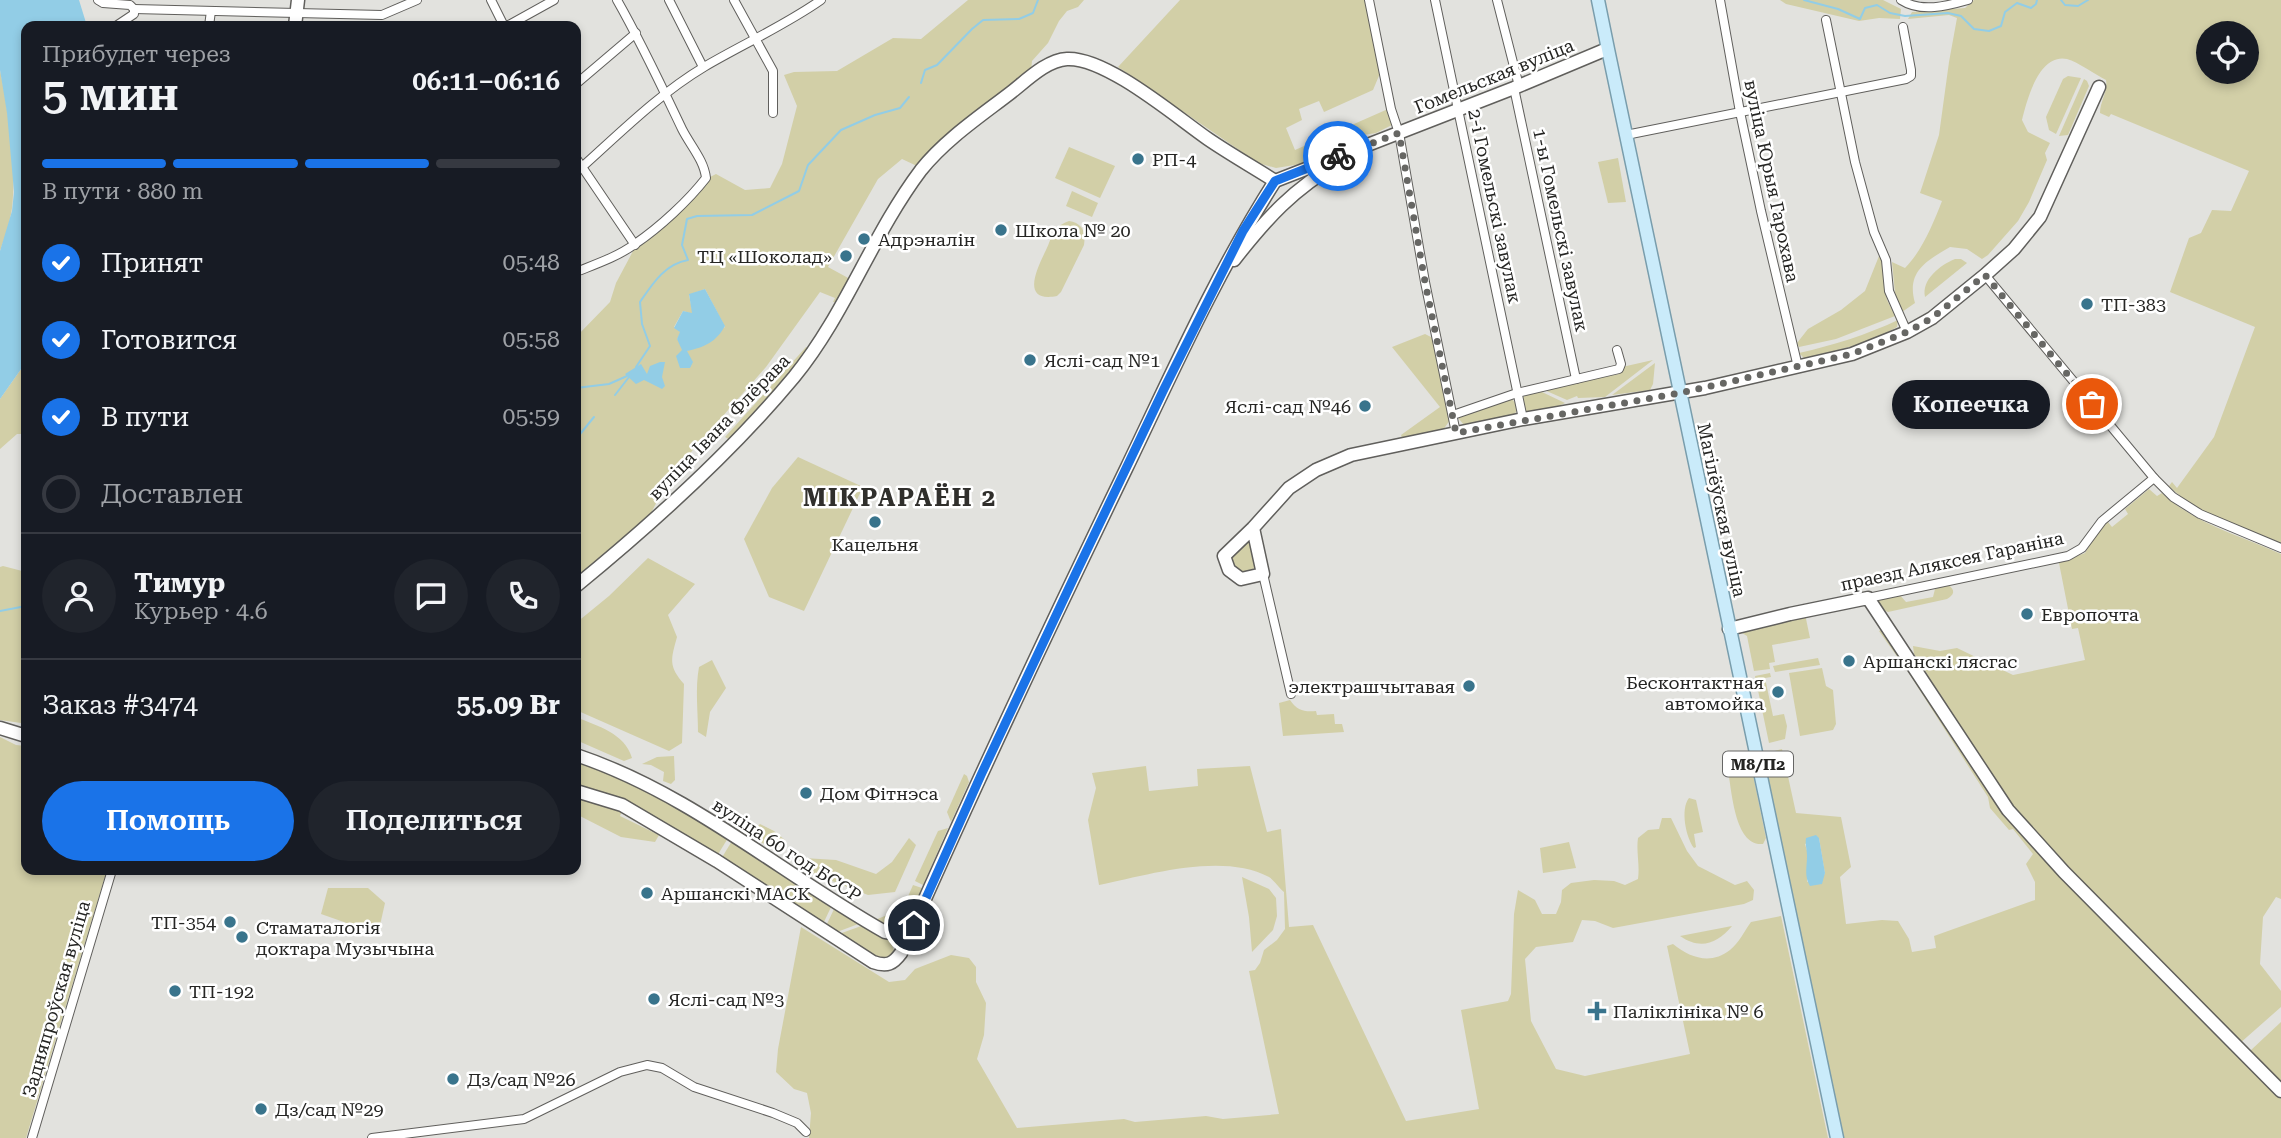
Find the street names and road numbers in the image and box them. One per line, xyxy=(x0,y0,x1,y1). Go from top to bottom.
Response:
street label: Гомельская вуліца xyxy=(1411,34,1577,118)
street label: вуліца Юрыя Гарохава xyxy=(1740,78,1804,284)
street label: 2-і Гомельскі завулак xyxy=(1464,107,1526,305)
street label: 1-ы Гомельскі завулак xyxy=(1529,126,1593,334)
street label: вуліца Івана Флёрава xyxy=(644,350,794,504)
street label: Магілёўская вуліца xyxy=(1693,421,1751,599)
street label: праезд Аляксея Гараніна xyxy=(1839,527,2066,595)
road number: М8/П2 xyxy=(1723,751,1793,776)
street label: вуліца 60 год БССР xyxy=(709,794,865,906)
street label: Задняпроўская вуліца xyxy=(18,898,94,1100)

